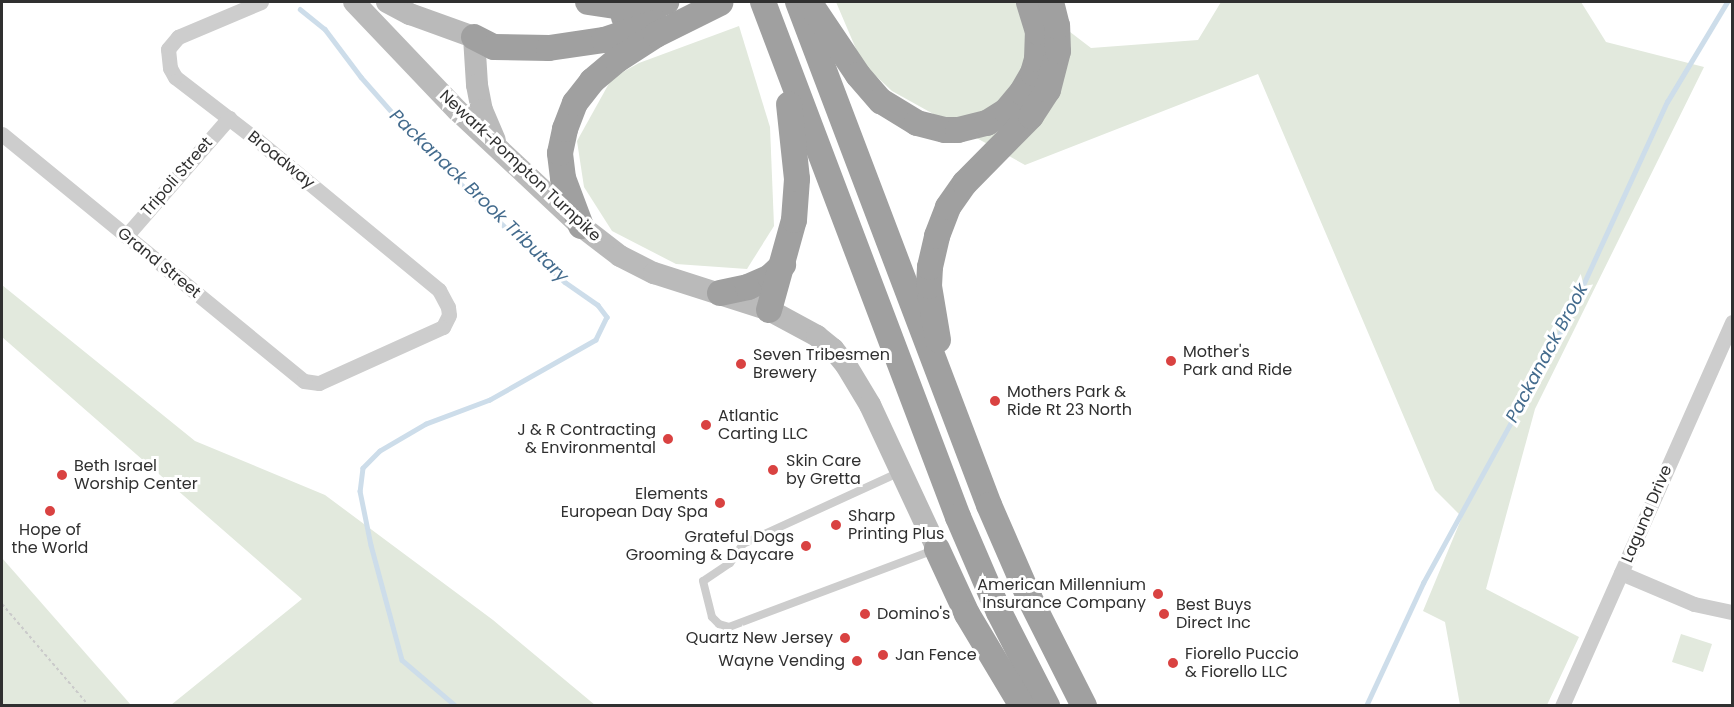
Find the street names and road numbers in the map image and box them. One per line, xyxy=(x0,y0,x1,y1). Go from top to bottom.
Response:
street label: Newark-Pompton Turnpike xyxy=(435,86,605,246)
street label: Broadway xyxy=(244,127,318,193)
street label: Tripoli Street xyxy=(137,133,217,221)
street label: Grand Street xyxy=(114,224,204,302)
street label: Laguna Drive xyxy=(1618,462,1676,566)

